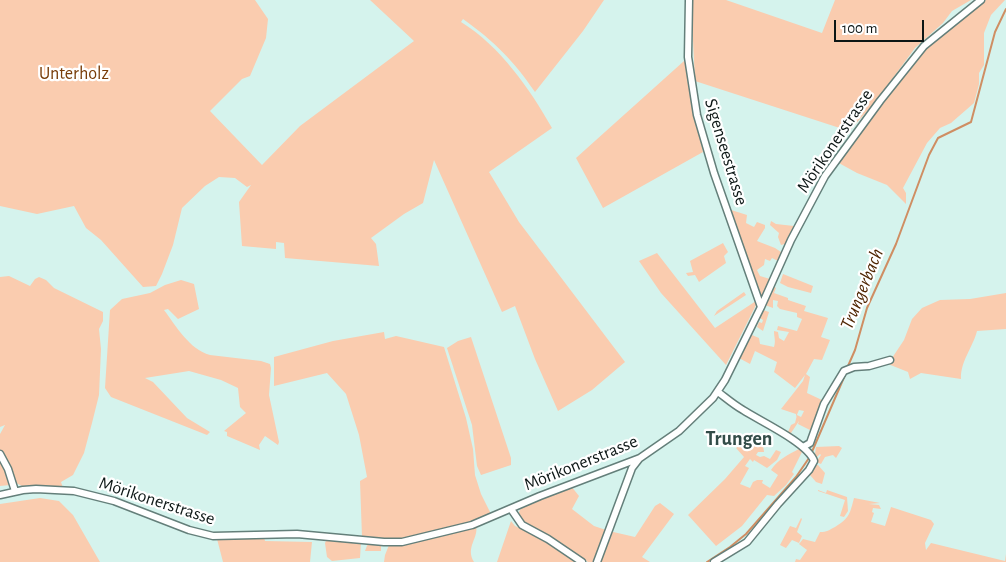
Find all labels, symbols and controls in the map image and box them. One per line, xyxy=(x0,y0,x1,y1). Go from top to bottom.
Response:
scale bar xyxy=(836,10,926,42)
text: 100 m xyxy=(842,21,877,36)
park label: Unterholz xyxy=(39,63,109,85)
street label: Mörikonerstrasse xyxy=(792,85,878,197)
street label: Sigenseestrasse xyxy=(700,96,752,208)
water label: Trungerbach xyxy=(835,245,889,333)
district label: Trungen xyxy=(706,427,772,451)
street label: Mörikonerstrasse xyxy=(521,430,641,496)
street label: Mörikonerstrasse xyxy=(96,472,218,530)

